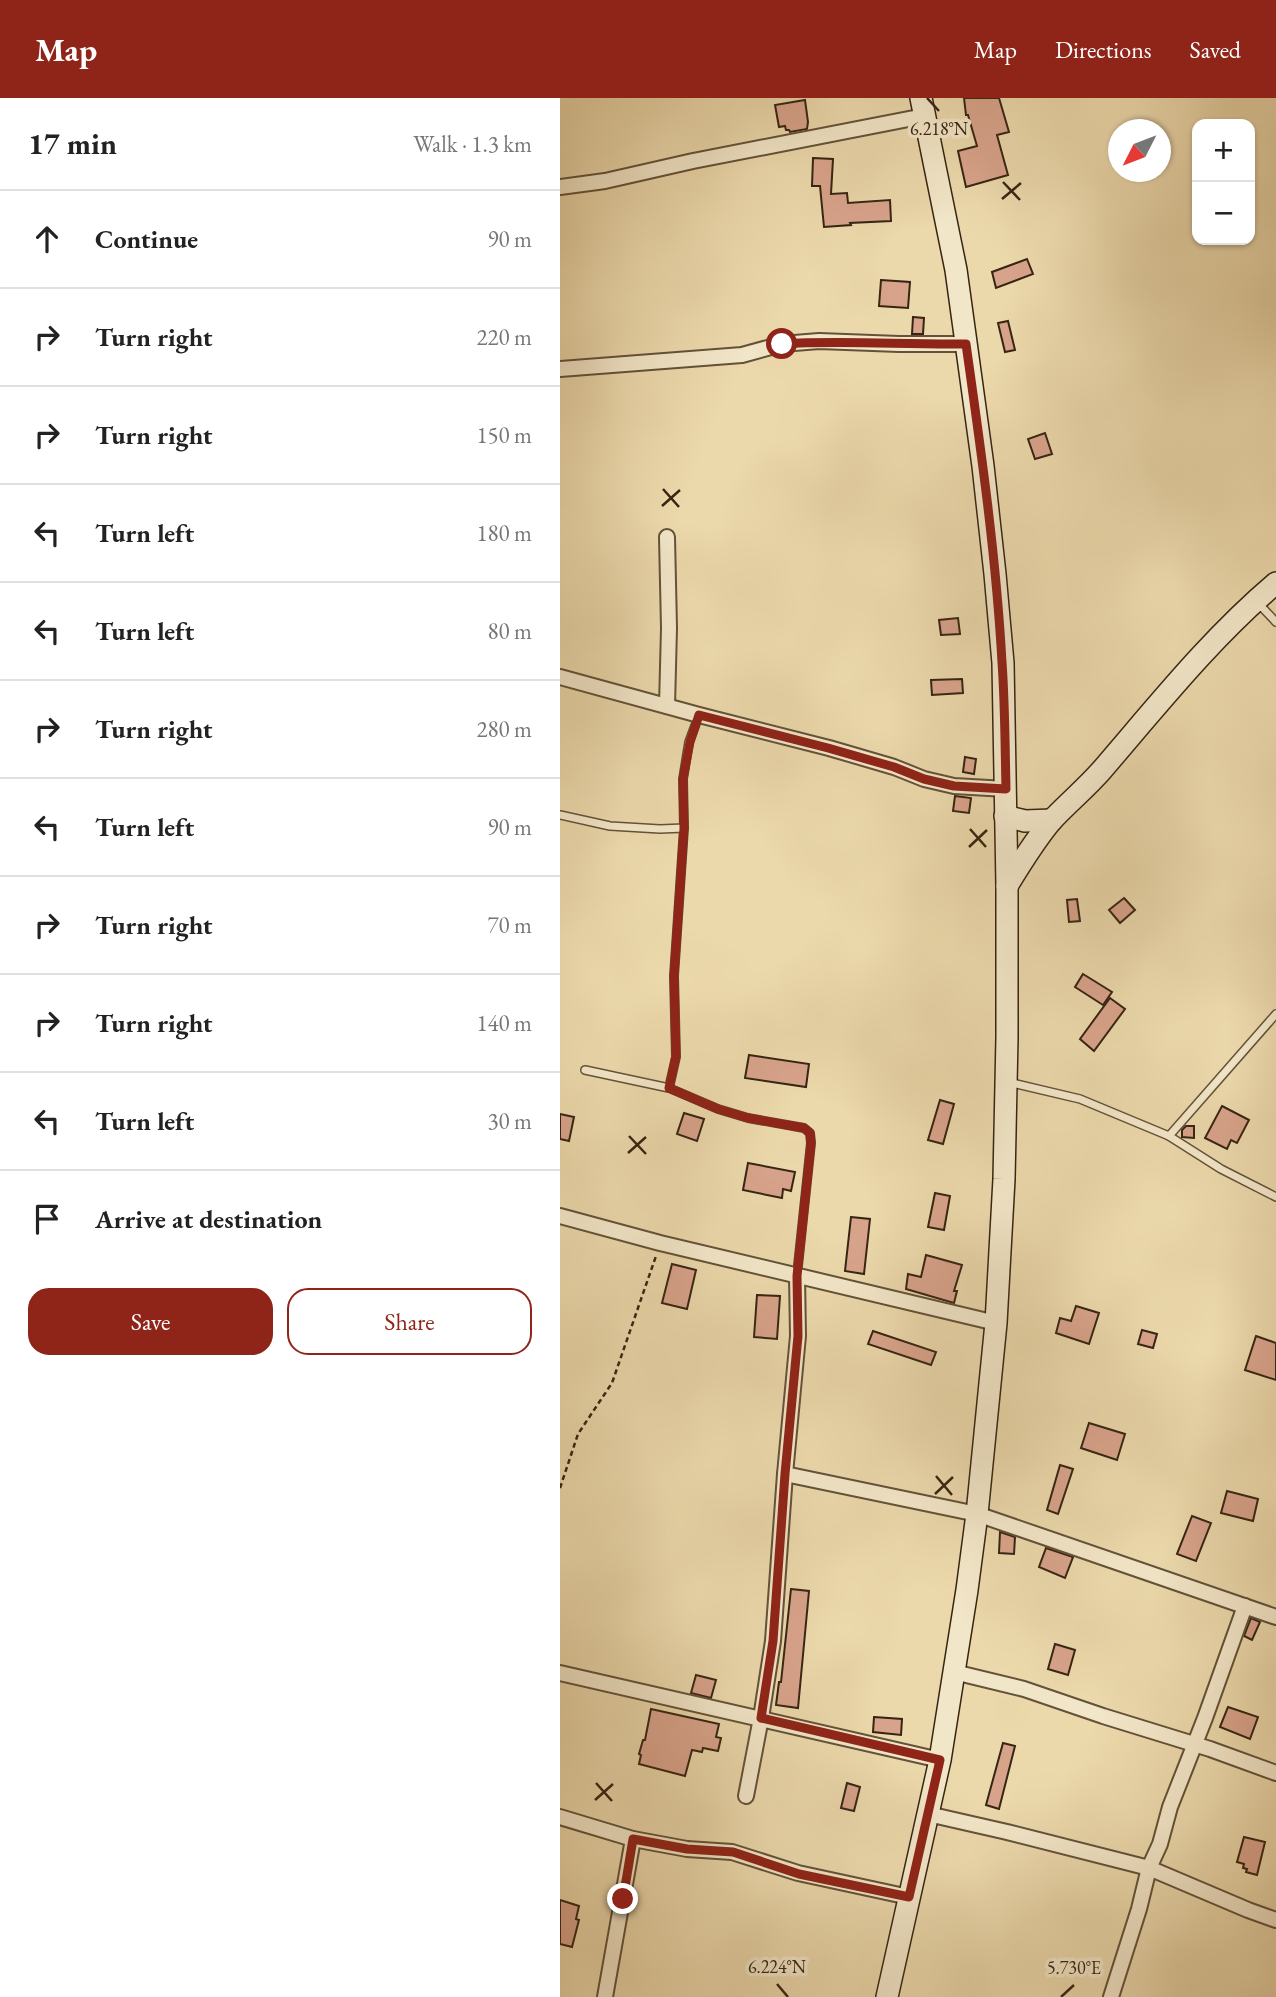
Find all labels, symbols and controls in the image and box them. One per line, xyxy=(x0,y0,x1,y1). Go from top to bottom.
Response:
text: Map xyxy=(35,28,97,71)
text: Map xyxy=(974,34,1017,65)
text: Directions xyxy=(1055,34,1152,65)
text: Saved xyxy=(1190,34,1241,65)
text: 6.218°N xyxy=(910,117,969,140)
north arrow xyxy=(1108,119,1171,182)
map controls xyxy=(1192,119,1255,245)
button: + xyxy=(1192,119,1255,182)
text: 17 min xyxy=(28,124,117,163)
text: Walk · 1.3 km xyxy=(413,129,532,159)
button: − xyxy=(1192,182,1255,245)
icon: ahead xyxy=(28,220,66,258)
text: Continue xyxy=(95,222,198,256)
text: 90 m xyxy=(487,224,532,254)
icon: right xyxy=(28,318,66,356)
text: Turn right xyxy=(95,320,213,354)
text: 220 m xyxy=(476,322,532,352)
route start xyxy=(766,328,797,359)
icon: right xyxy=(28,416,66,454)
text: Turn right xyxy=(95,418,213,452)
text: 150 m xyxy=(476,420,532,450)
icon: left xyxy=(28,514,66,552)
text: Turn left xyxy=(95,516,194,550)
text: 180 m xyxy=(476,518,532,548)
icon: left xyxy=(28,612,66,650)
text: Turn left xyxy=(95,614,194,648)
text: 80 m xyxy=(487,616,532,646)
icon: right xyxy=(28,710,66,748)
text: Turn right xyxy=(95,712,213,746)
text: 280 m xyxy=(476,714,532,744)
icon: left xyxy=(28,808,66,846)
text: Turn left xyxy=(95,810,194,844)
text: 90 m xyxy=(487,812,532,842)
icon: right xyxy=(28,906,66,944)
text: Turn right xyxy=(95,908,213,942)
text: 70 m xyxy=(487,910,532,940)
icon: right xyxy=(28,1004,66,1042)
text: Turn right xyxy=(95,1006,213,1040)
text: 140 m xyxy=(476,1008,532,1038)
icon: left xyxy=(28,1102,66,1140)
text: Turn left xyxy=(95,1104,194,1138)
text: 30 m xyxy=(487,1106,532,1136)
icon: arrive xyxy=(28,1200,66,1238)
text: Arrive at destination xyxy=(95,1202,322,1236)
button: Save xyxy=(28,1288,273,1355)
button: Share xyxy=(287,1288,532,1355)
route end xyxy=(607,1883,638,1914)
text: 6.224°N xyxy=(748,1955,807,1978)
text: 5.730°E xyxy=(1047,1956,1101,1979)

